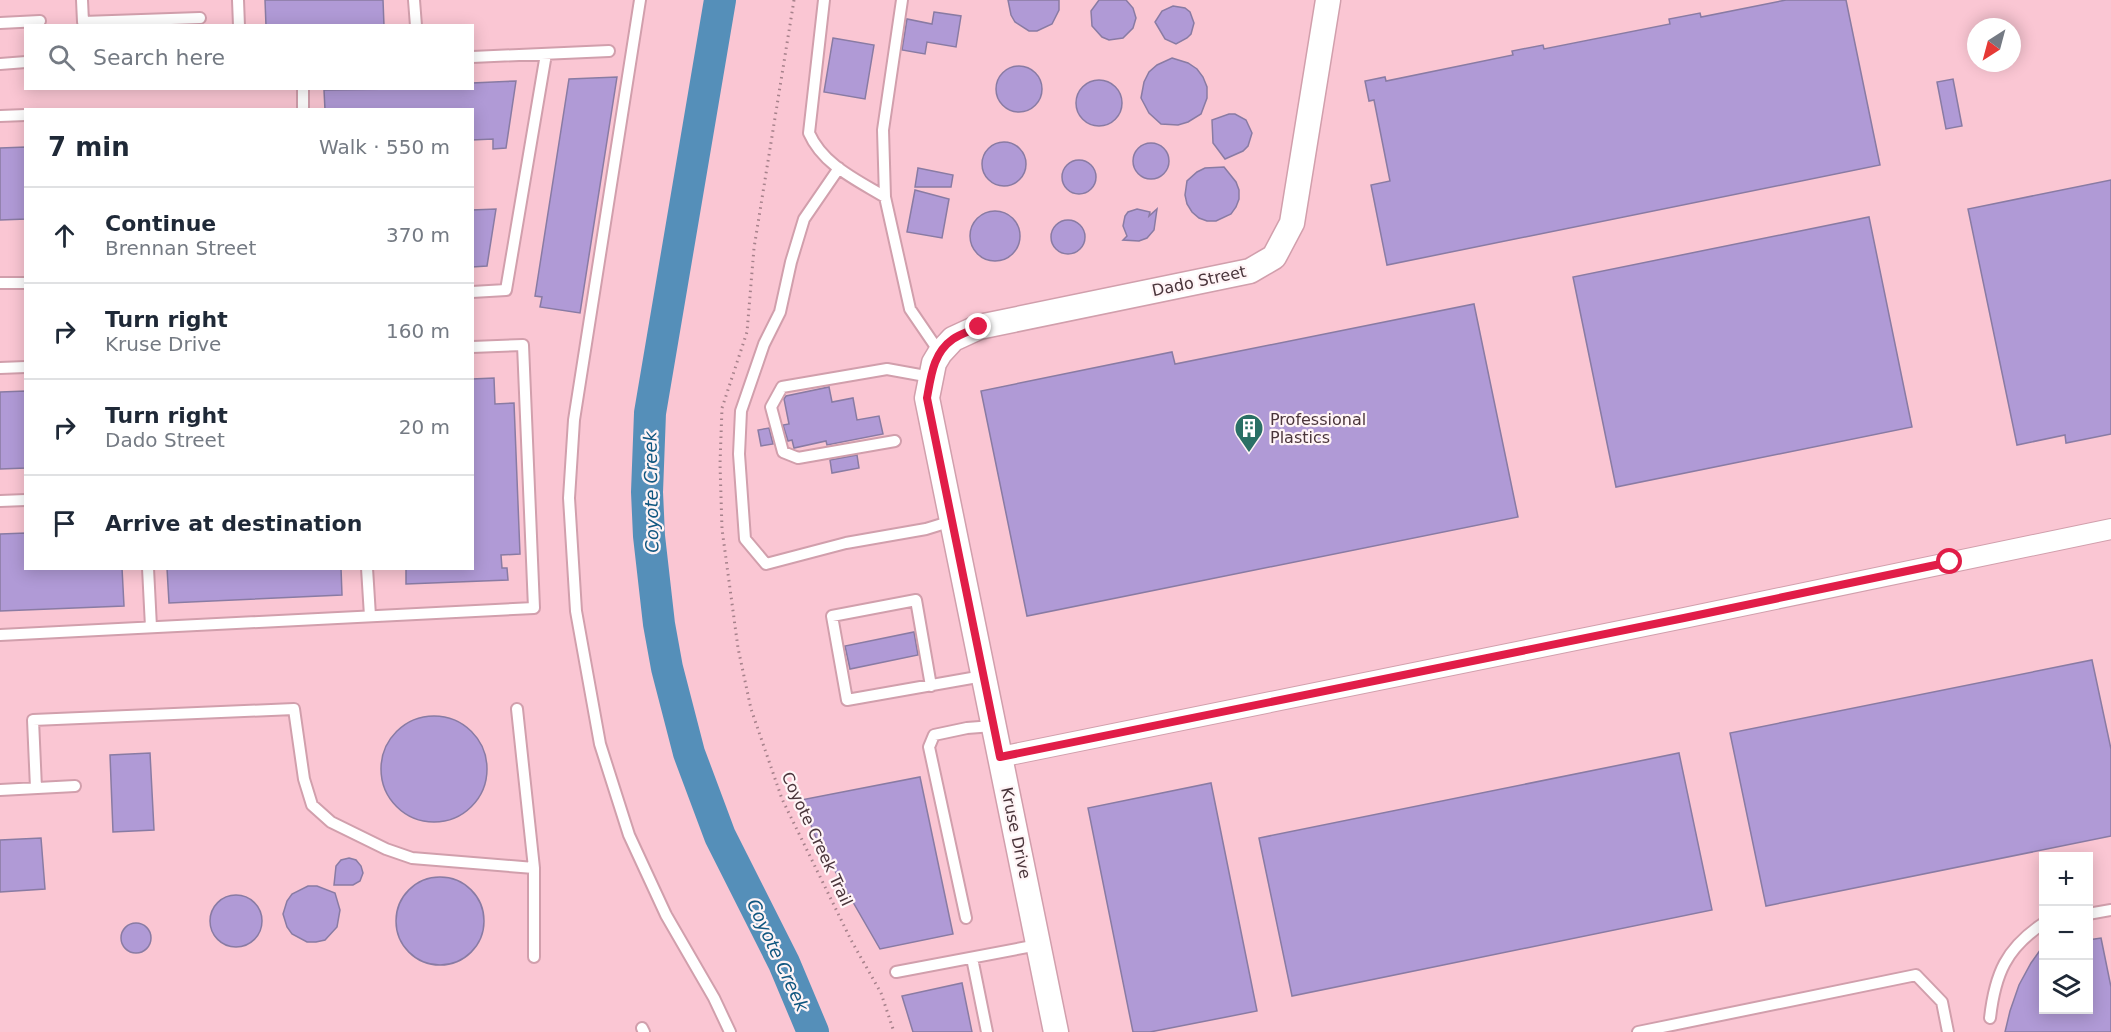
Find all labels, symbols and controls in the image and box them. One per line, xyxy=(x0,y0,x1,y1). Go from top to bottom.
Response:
north arrow xyxy=(1967,18,2021,72)
search box xyxy=(24,24,474,90)
icon: search xyxy=(45,41,78,74)
text: Search here xyxy=(93,45,225,70)
text: 7 min xyxy=(48,132,130,162)
text: Walk · 550 m xyxy=(319,135,450,159)
text: Continue xyxy=(105,211,216,236)
icon: ahead xyxy=(48,219,81,252)
text: 370 m xyxy=(386,223,450,247)
text: Brennan Street xyxy=(105,236,256,260)
street label: Dado Street xyxy=(1150,262,1248,300)
text: Turn right xyxy=(105,307,228,332)
route end xyxy=(965,313,991,339)
icon: right xyxy=(48,315,81,348)
text: 160 m xyxy=(386,319,450,343)
text: Kruse Drive xyxy=(105,332,221,356)
text: Turn right xyxy=(105,403,228,428)
place label: Professional Plastics xyxy=(1270,410,1366,447)
icon: right xyxy=(48,411,81,444)
building icon: Professional Plastics xyxy=(1233,412,1265,454)
text: 20 m xyxy=(399,415,450,439)
text: Dado Street xyxy=(105,428,225,452)
water label: Coyote Creek xyxy=(639,429,663,553)
icon: arrive xyxy=(48,507,81,540)
text: Arrive at destination xyxy=(105,511,362,536)
route start xyxy=(1936,548,1962,574)
street label: Coyote Creek Trail xyxy=(778,769,856,909)
street label: Kruse Drive xyxy=(997,785,1035,881)
map controls xyxy=(2039,852,2093,1014)
button: + xyxy=(2039,852,2093,906)
water label: Coyote Creek xyxy=(743,895,814,1016)
button: − xyxy=(2039,906,2093,960)
button: layers xyxy=(2039,960,2093,1014)

